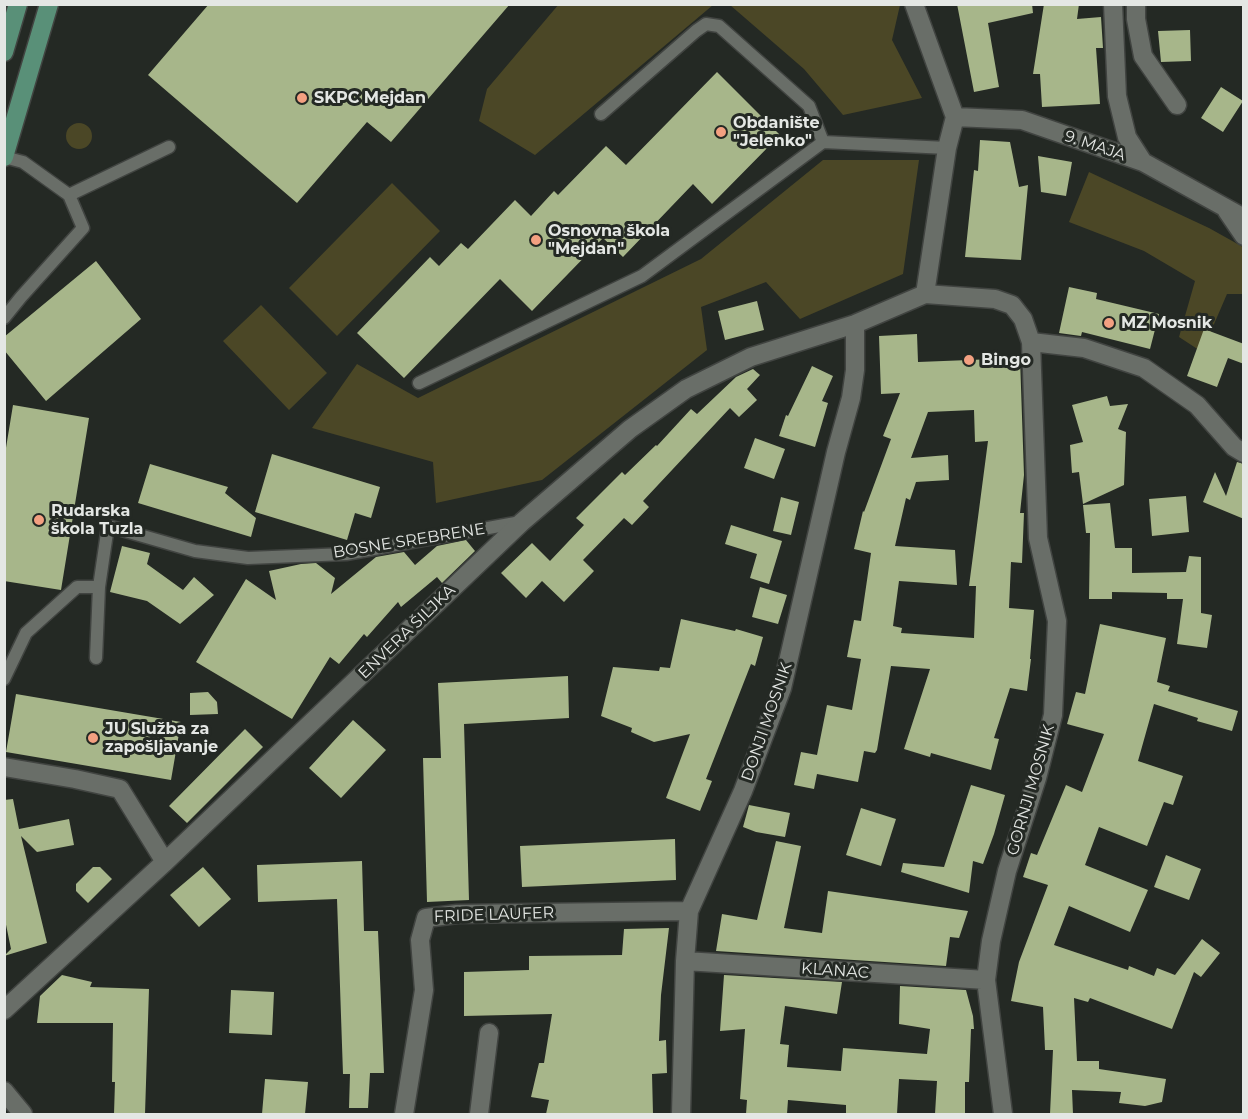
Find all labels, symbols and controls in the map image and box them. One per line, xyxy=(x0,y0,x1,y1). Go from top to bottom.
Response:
place label: SKPC Mejdan xyxy=(314,88,426,108)
marker: SKPC Mejdan xyxy=(295,91,309,105)
place label: Obdanište "Jelenko" xyxy=(733,113,820,151)
marker: Obdanište "Jelenko" xyxy=(714,125,728,139)
street label: 9. MAJA xyxy=(1062,127,1128,165)
place label: Osnovna škola "Mejdan" xyxy=(548,221,670,259)
marker: Osnovna škola "Mejdan" xyxy=(529,233,543,247)
place label: MZ Mosnik xyxy=(1121,313,1212,333)
marker: MZ Mosnik xyxy=(1102,316,1116,330)
place label: Bingo xyxy=(981,350,1031,370)
marker: Bingo xyxy=(962,353,976,367)
place label: Rudarska škola Tuzla xyxy=(51,501,143,539)
marker: Rudarska škola Tuzla xyxy=(32,513,46,527)
street label: BOSNE SREBRENE xyxy=(332,520,486,562)
street label: ENVERA ŠILJKA xyxy=(355,581,459,683)
street label: DONJI MOSNIK xyxy=(738,660,796,784)
place label: JU Služba za zapošljavanje xyxy=(105,719,218,757)
street label: GORNJI MOSNIK xyxy=(1003,722,1059,858)
marker: JU Služba za zapošljavanje xyxy=(86,731,100,745)
street label: FRIDE LAUFER xyxy=(434,903,554,927)
street label: KLANAC xyxy=(800,959,870,983)

